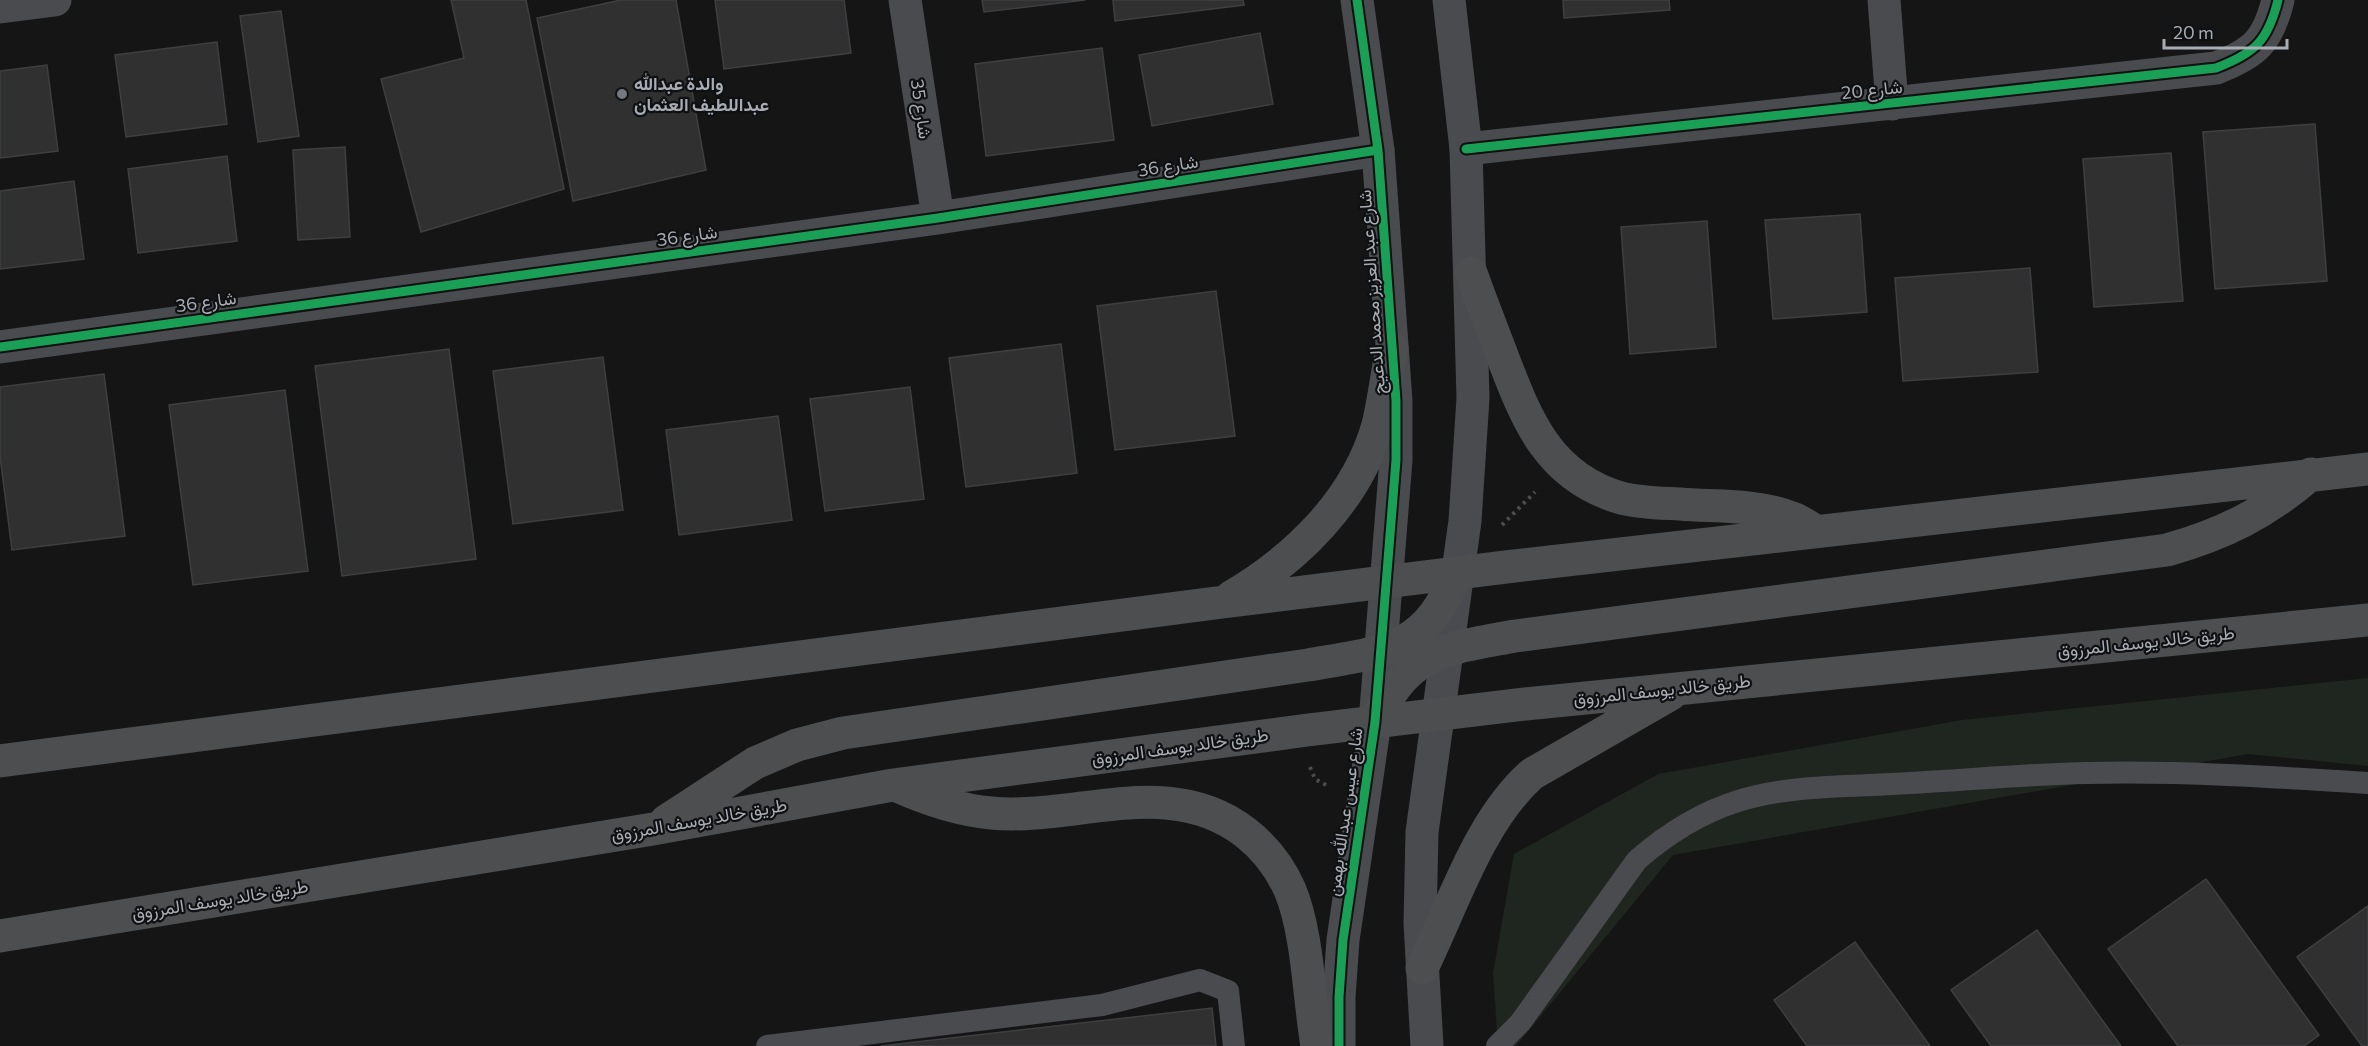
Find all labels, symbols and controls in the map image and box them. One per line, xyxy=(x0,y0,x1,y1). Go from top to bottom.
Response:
scale bar xyxy=(2164,12,2287,50)
text: 20 m xyxy=(2173,21,2214,43)
place label: والدة عبدالله عبداللطيف العثمان xyxy=(634,72,769,116)
street label: شارع 20 xyxy=(1840,75,1904,105)
street label: شارع 35 xyxy=(905,77,937,141)
marker: والدة عبدالله عبداللطيف العثمان xyxy=(615,87,629,101)
street label: شارع 36 xyxy=(1136,149,1200,183)
street label: شارع عبد العزيز محمد الدعيج xyxy=(1353,189,1391,395)
street label: شارع 36 xyxy=(655,220,719,252)
street label: شارع 36 xyxy=(174,286,238,318)
street label: طريق خالد يوسف المرزوق xyxy=(2056,621,2236,662)
street label: طريق خالد يوسف المرزوق xyxy=(1572,669,1752,710)
street label: طريق خالد يوسف المرزوق xyxy=(1090,723,1270,770)
street label: شارع عيس عبدالله بهمن xyxy=(1321,726,1369,898)
street label: طريق خالد يوسف المرزوق xyxy=(609,793,789,846)
street label: طريق خالد يوسف المرزوق xyxy=(130,874,310,925)

